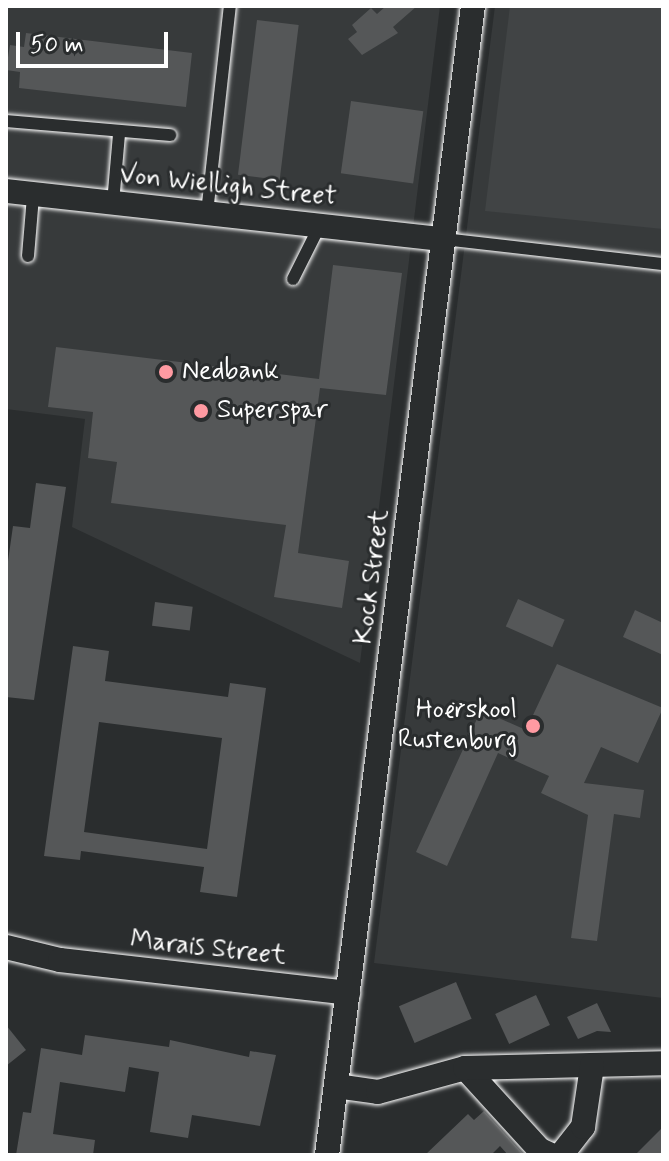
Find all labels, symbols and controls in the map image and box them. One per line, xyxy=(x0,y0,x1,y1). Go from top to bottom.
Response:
scale bar xyxy=(20,16,172,66)
text: 50 m xyxy=(30,30,84,61)
street label: Von Wielligh Street xyxy=(118,160,338,214)
place label: Nedbank xyxy=(182,356,279,388)
marker: Nedbank xyxy=(157,363,175,381)
place label: Superspar xyxy=(217,395,328,427)
marker: Superspar xyxy=(192,402,210,420)
street label: Kock Street xyxy=(349,508,397,646)
place label: Hoërskool Rustenburg xyxy=(398,695,517,756)
marker: Hoërskool Rustenburg xyxy=(524,717,542,735)
street label: Marais Street xyxy=(129,925,287,973)

